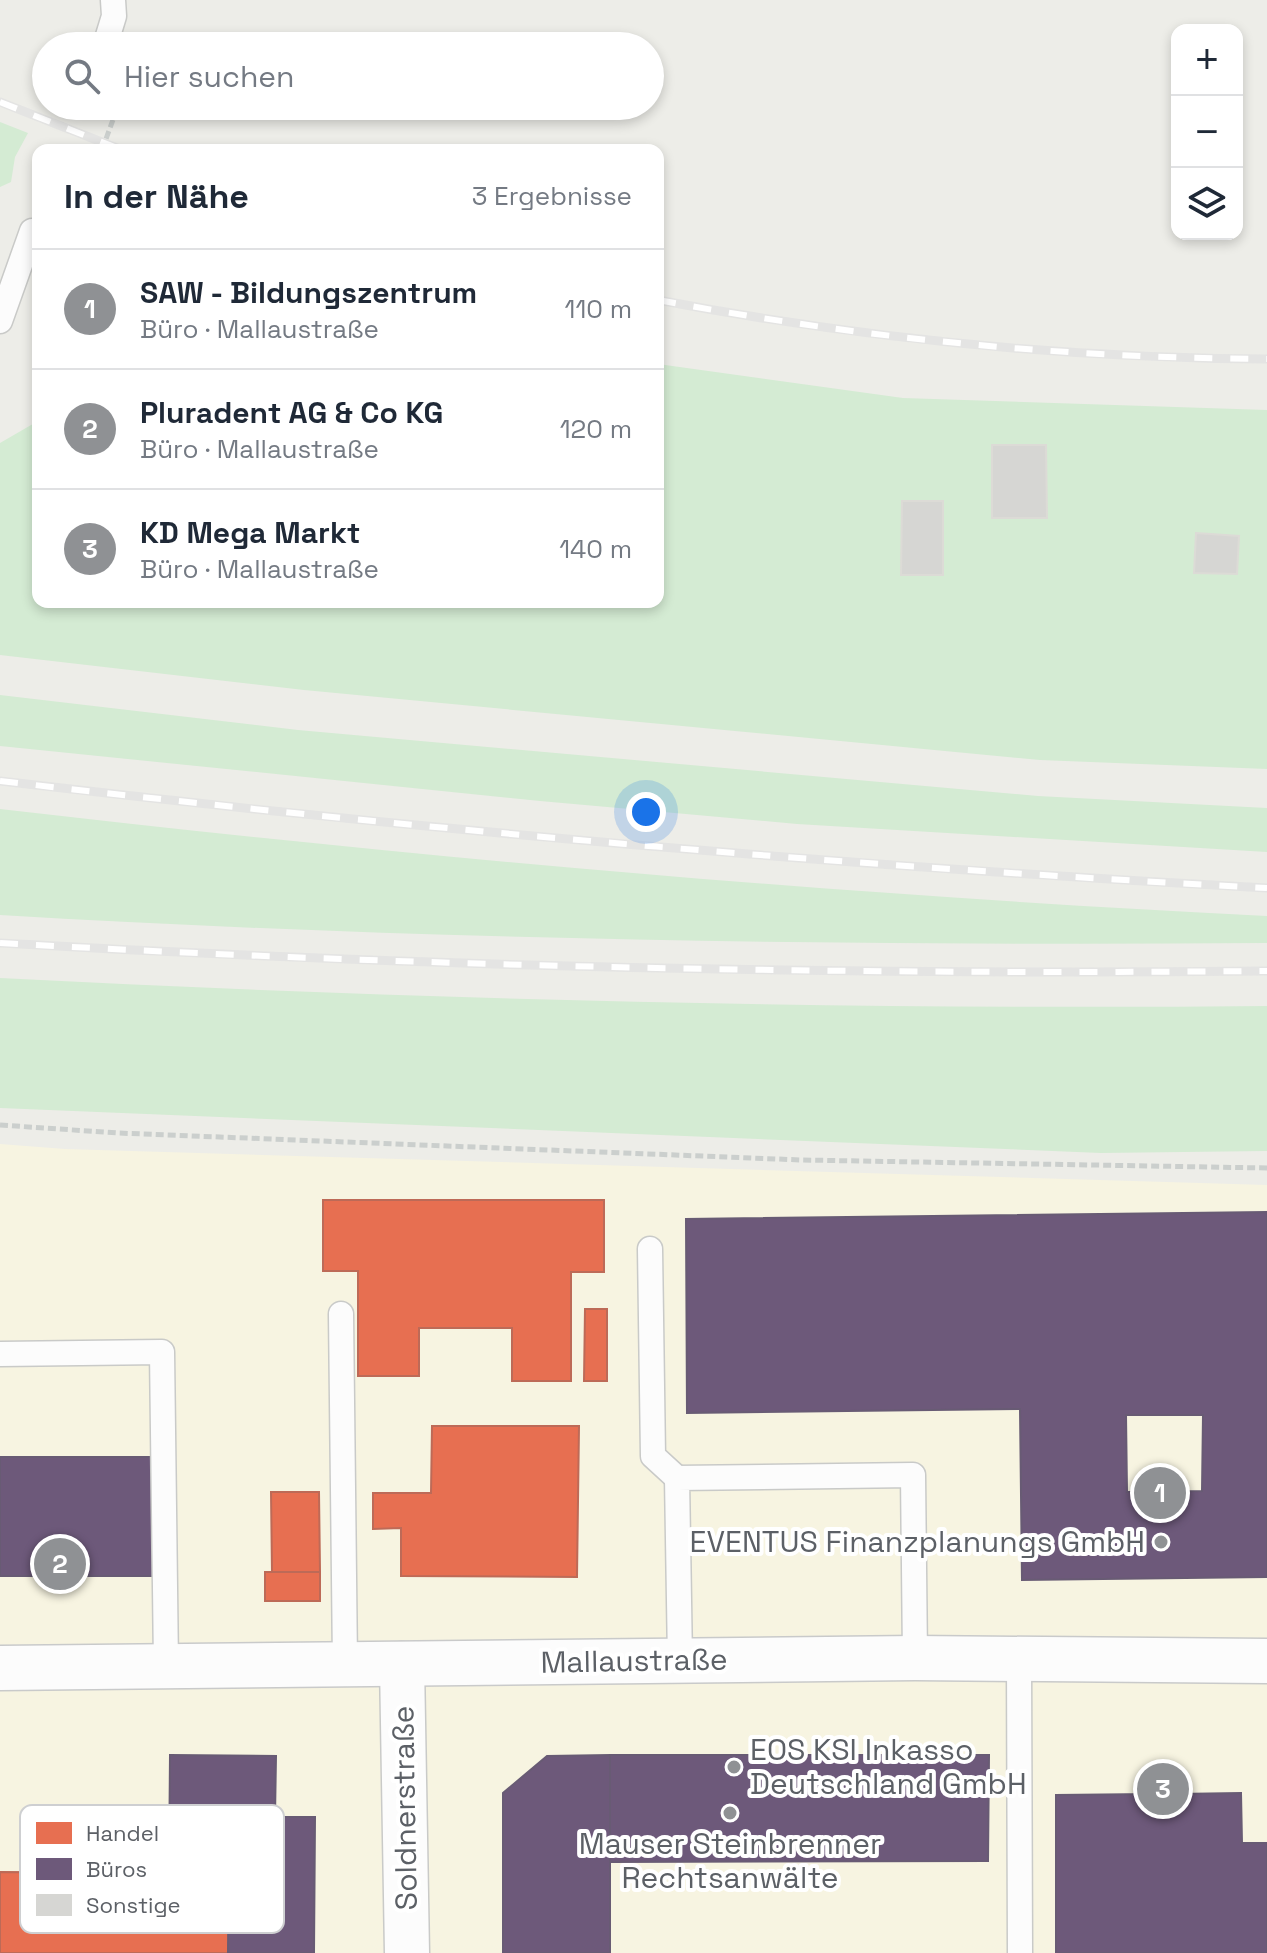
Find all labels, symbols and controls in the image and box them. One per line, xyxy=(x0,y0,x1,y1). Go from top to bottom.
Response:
map controls xyxy=(1171,24,1243,240)
button: + xyxy=(1171,24,1243,96)
search box xyxy=(32,32,664,120)
icon: search xyxy=(60,54,104,98)
text: Hier suchen xyxy=(124,57,294,96)
button: − xyxy=(1171,96,1243,168)
button: layers xyxy=(1171,168,1243,240)
text: In der Nähe xyxy=(64,175,249,218)
text: 3 Ergebnisse xyxy=(472,179,632,213)
text: SAW - Bildungszentrum xyxy=(140,273,477,312)
text: 1 xyxy=(84,292,96,326)
text: 110 m xyxy=(565,292,632,326)
text: Büro · Mallaustraße xyxy=(140,312,379,346)
text: Pluradent AG & Co KG xyxy=(140,393,443,432)
text: 2 xyxy=(82,412,98,446)
text: 120 m xyxy=(560,412,632,446)
text: Büro · Mallaustraße xyxy=(140,432,379,466)
text: KD Mega Markt xyxy=(140,513,361,552)
text: 3 xyxy=(82,532,98,566)
text: 140 m xyxy=(559,532,632,566)
text: Büro · Mallaustraße xyxy=(140,552,379,586)
your location xyxy=(626,792,666,832)
pin: 1 xyxy=(1134,1463,1186,1523)
place label: EVENTUS Finanzplanungs GmbH xyxy=(690,1522,1145,1561)
marker: EVENTUS Finanzplanungs GmbH xyxy=(1152,1533,1170,1551)
pin: 2 xyxy=(34,1534,86,1594)
street label: Mallaustraße xyxy=(540,1639,728,1682)
street label: Soldnerstraße xyxy=(383,1705,426,1911)
place label: EOS KSI Inkasso Deutschland GmbH xyxy=(750,1730,1027,1803)
marker: EOS KSI Inkasso Deutschland GmbH xyxy=(725,1758,743,1776)
pin: 3 xyxy=(1137,1759,1189,1819)
marker: Mauser Steinbrenner Rechtsanwälte xyxy=(721,1804,739,1822)
legend xyxy=(20,1805,284,1933)
text: Handel xyxy=(86,1819,159,1847)
place label: Mauser Steinbrenner Rechtsanwälte xyxy=(579,1824,881,1897)
text: Büros xyxy=(86,1855,147,1883)
text: Sonstige xyxy=(86,1891,181,1919)

